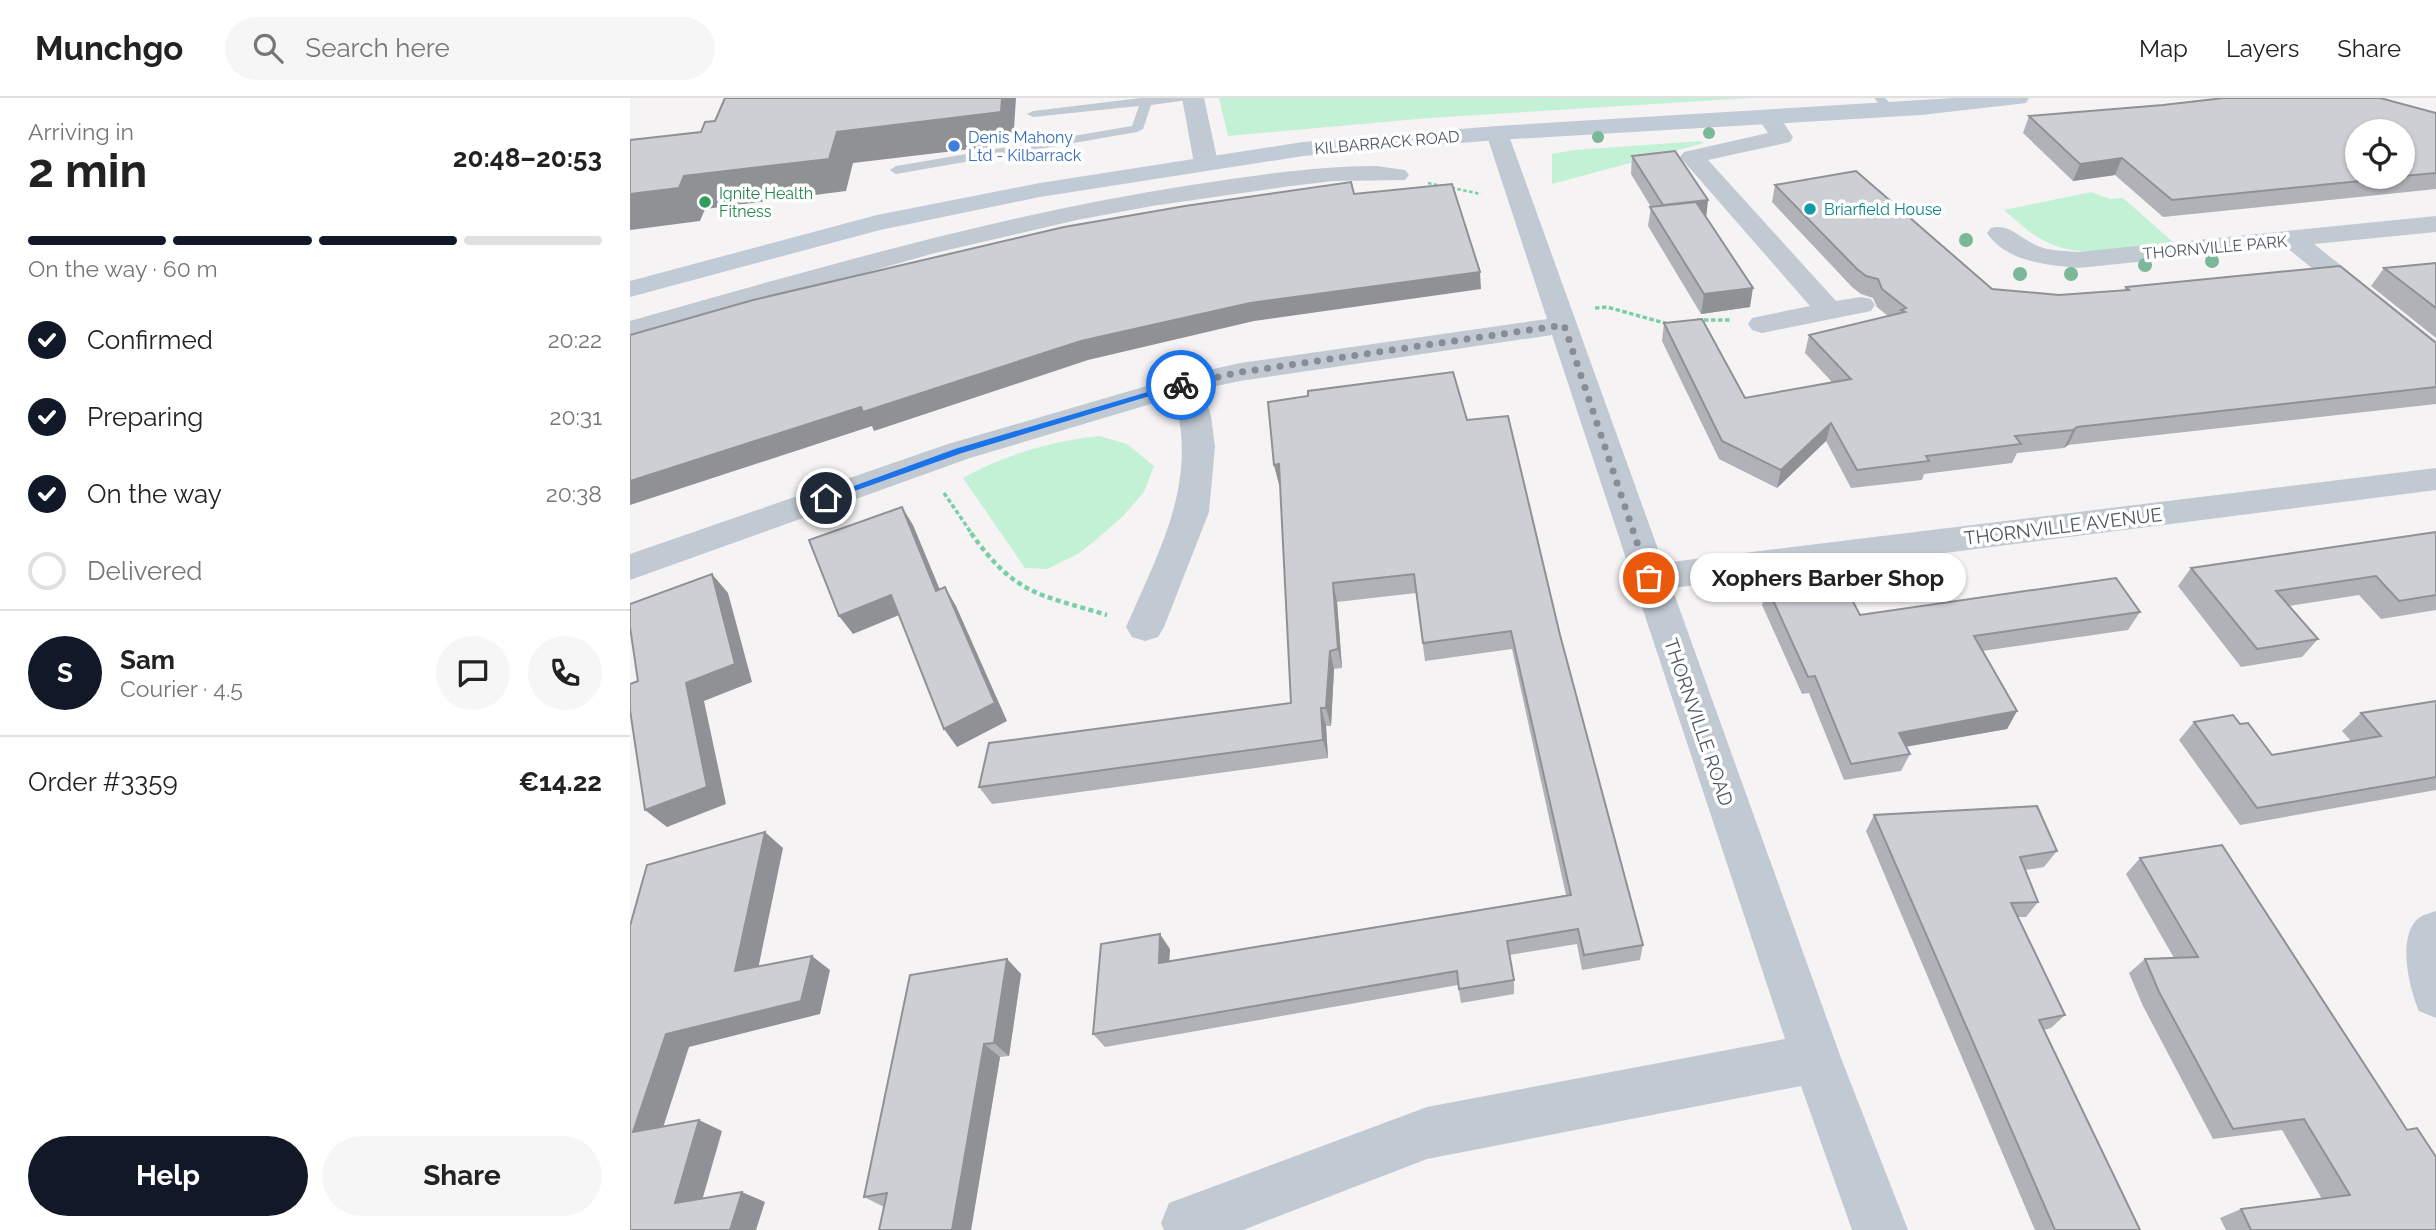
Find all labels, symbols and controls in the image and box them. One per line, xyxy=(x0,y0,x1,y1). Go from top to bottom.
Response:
search box xyxy=(225,17,715,80)
text: Munchgo xyxy=(35,29,183,68)
icon: search xyxy=(249,29,287,67)
text: Search here xyxy=(305,33,450,63)
text: Map xyxy=(2139,34,2188,63)
text: Layers xyxy=(2226,34,2299,63)
text: Share xyxy=(2337,34,2401,63)
text: Arriving in xyxy=(28,118,134,145)
map controls xyxy=(2345,119,2415,189)
button: locate xyxy=(2345,119,2415,189)
street label: KILBARRACK ROAD xyxy=(1314,127,1460,158)
place label: Denis Mahony Ltd - Kilbarrack xyxy=(968,128,1082,165)
marker: Denis Mahony Ltd - Kilbarrack xyxy=(946,138,962,154)
text: 20:48–20:53 xyxy=(453,143,602,173)
text: 2 min xyxy=(28,144,147,198)
place label: Ignite Health Fitness xyxy=(719,184,813,221)
marker: Ignite Health Fitness xyxy=(697,194,713,210)
place label: Briarfield House xyxy=(1824,200,1942,219)
marker: Briarfield House xyxy=(1802,201,1818,217)
street label: THORNVILLE PARK xyxy=(2142,232,2289,263)
text: On the way · 60 m xyxy=(28,255,218,282)
icon: check xyxy=(28,321,66,359)
text: Confirmed xyxy=(87,325,213,355)
text: 20:22 xyxy=(548,326,602,353)
courier xyxy=(1146,350,1216,420)
icon: bike xyxy=(1162,366,1200,404)
icon: check xyxy=(28,398,66,436)
text: Preparing xyxy=(87,402,203,432)
text: 20:31 xyxy=(549,403,602,430)
pin xyxy=(796,468,856,528)
icon: check xyxy=(28,475,66,513)
text: On the way xyxy=(87,479,222,509)
icon: home xyxy=(807,479,845,517)
text: 20:38 xyxy=(546,480,602,507)
street label: THORNVILLE AVENUE xyxy=(1963,503,2163,549)
pin xyxy=(1619,548,1679,608)
callout: Xophers Barber Shop xyxy=(1691,554,1968,602)
text: Delivered xyxy=(87,556,202,586)
icon: bag xyxy=(1630,559,1668,597)
text: Xophers Barber Shop xyxy=(1712,564,1944,591)
street label: THORNVILLE ROAD xyxy=(1660,635,1738,809)
button: chat xyxy=(436,636,510,710)
button: phone xyxy=(528,636,602,710)
text: Sam xyxy=(120,645,175,675)
text: S xyxy=(57,658,73,688)
text: Courier · 4.5 xyxy=(120,675,243,702)
text: Order #3359 xyxy=(28,767,178,797)
text: €14.22 xyxy=(518,767,602,797)
button: Help xyxy=(28,1136,308,1216)
button: Share xyxy=(322,1136,602,1216)

